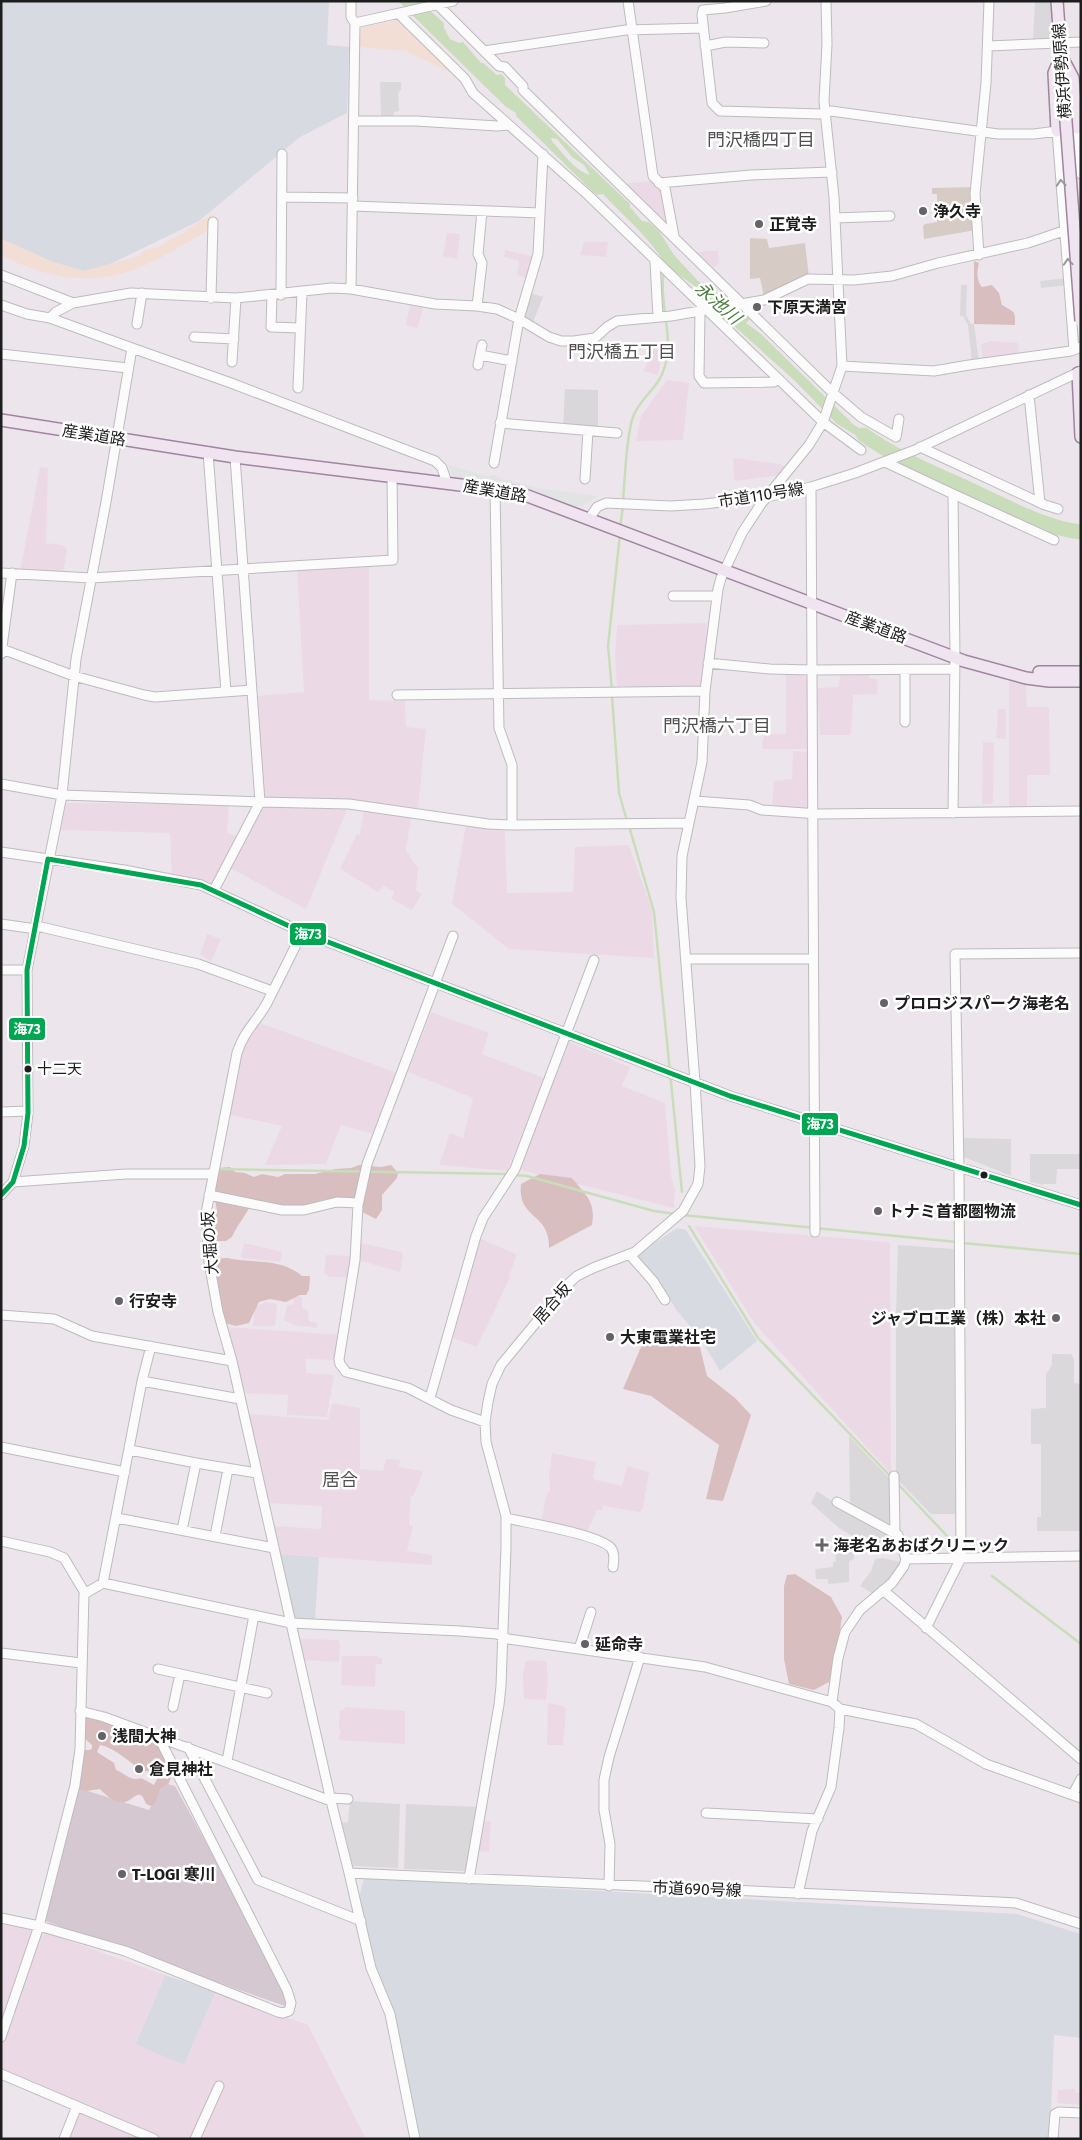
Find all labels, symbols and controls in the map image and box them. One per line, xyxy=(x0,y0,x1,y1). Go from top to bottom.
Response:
street label: 横浜伊勢原線 xyxy=(1049,22,1075,120)
district label: 門沢橋四丁目 xyxy=(707,129,815,151)
one-way arrow xyxy=(1056,178,1067,186)
place label: 浄久寺 xyxy=(933,202,981,221)
marker: 浄久寺 xyxy=(917,205,929,217)
place label: 正覚寺 xyxy=(769,215,817,234)
marker: 正覚寺 xyxy=(753,218,765,230)
one-way arrow xyxy=(1062,258,1073,266)
water label: 永池川 xyxy=(690,277,747,330)
place label: 下原天満宮 xyxy=(767,298,847,317)
marker: 下原天満宮 xyxy=(751,301,763,313)
district label: 門沢橋五丁目 xyxy=(568,341,676,363)
street label: 産業道路 xyxy=(61,421,127,449)
street label: 産業道路 xyxy=(462,476,528,506)
street label: 市道110号線 xyxy=(717,479,805,511)
street label: 産業道路 xyxy=(843,607,909,647)
district label: 門沢橋六丁目 xyxy=(663,715,771,737)
line badge: 海73 xyxy=(289,922,327,946)
text: 海73 xyxy=(294,926,322,943)
place label: プロロジスパーク海老名 xyxy=(894,994,1070,1013)
marker: プロロジスパーク海老名 xyxy=(878,997,890,1009)
line badge: 海73 xyxy=(8,1017,46,1041)
text: 海73 xyxy=(13,1021,41,1038)
place label: 十二天 xyxy=(37,1060,82,1078)
marker: 十二天 xyxy=(23,1064,33,1074)
line badge: 海73 xyxy=(801,1112,839,1136)
text: 海73 xyxy=(806,1116,834,1133)
unlabelled marker xyxy=(979,1170,989,1180)
place label: トナミ首都圏物流 xyxy=(888,1202,1016,1221)
marker: トナミ首都圏物流 xyxy=(872,1205,884,1217)
street label: 大堀の坂 xyxy=(198,1210,222,1276)
street label: 居合坂 xyxy=(529,1279,575,1327)
place label: 行安寺 xyxy=(129,1292,177,1311)
marker: 行安寺 xyxy=(113,1295,125,1307)
place label: ジャブロ工業（株）本社 xyxy=(871,1309,1046,1328)
marker: ジャブロ工業（株）本社 xyxy=(1050,1312,1062,1324)
place label: 大東電業社宅 xyxy=(620,1328,716,1347)
marker: 大東電業社宅 xyxy=(604,1331,616,1343)
district label: 居合 xyxy=(322,1469,358,1491)
place label: 海老名あおばクリニック xyxy=(833,1536,1009,1555)
marker: 海老名あおばクリニック xyxy=(815,1538,829,1552)
place label: 延命寺 xyxy=(595,1635,643,1654)
marker: 延命寺 xyxy=(579,1638,591,1650)
place label: 浅間大神 xyxy=(112,1727,176,1746)
marker: 浅間大神 xyxy=(96,1730,108,1742)
place label: 倉見神社 xyxy=(149,1760,213,1779)
marker: 倉見神社 xyxy=(133,1763,145,1775)
place label: T-LOGI 寒川 xyxy=(132,1865,216,1884)
marker: T-LOGI 寒川 xyxy=(116,1868,128,1880)
street label: 市道690号線 xyxy=(652,1878,742,1900)

